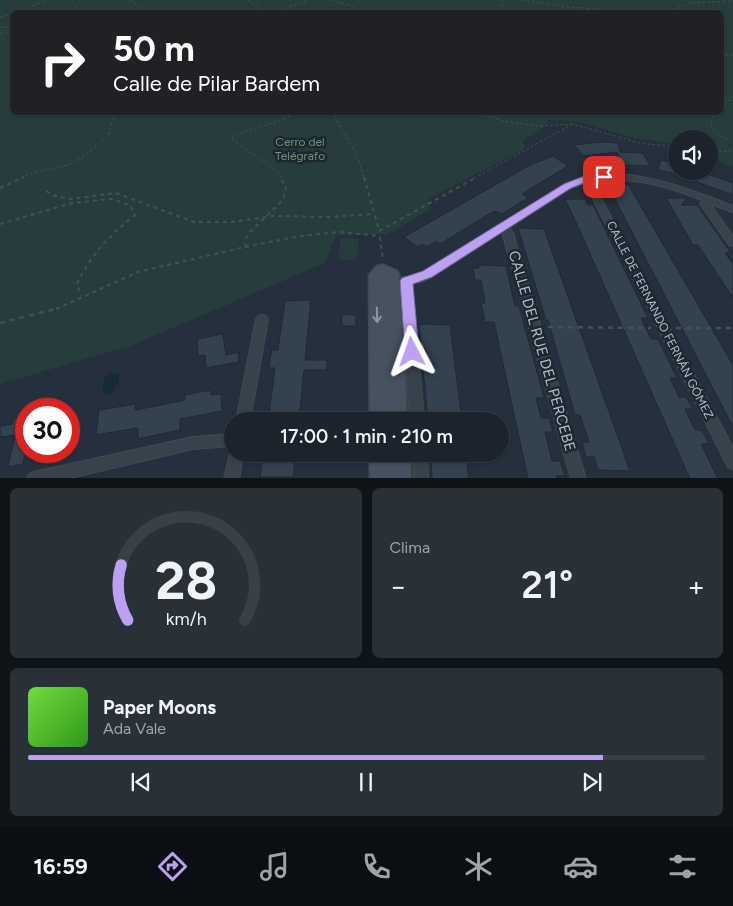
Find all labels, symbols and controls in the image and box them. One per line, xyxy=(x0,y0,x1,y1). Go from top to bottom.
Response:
text: 50 m xyxy=(113,28,195,70)
icon: right xyxy=(30,30,95,95)
text: Calle de Pilar Bardem xyxy=(113,70,320,97)
map controls xyxy=(668,130,718,180)
button: sound xyxy=(668,130,718,180)
park label: Cerro del Telégrafo xyxy=(275,135,325,163)
pin xyxy=(583,156,625,198)
icon: arrive xyxy=(590,163,618,191)
street label: CALLE DE FERNANDO FERNÁN GÓMEZ xyxy=(604,219,716,422)
street label: CALLE DEL RUE DEL PERCEBE xyxy=(505,249,579,453)
one-way arrow xyxy=(373,306,382,322)
position arrow xyxy=(385,325,437,377)
speed limit sign: 30 xyxy=(15,398,80,463)
text: 17:00 · 1 min · 210 m xyxy=(280,425,453,448)
text: Clima xyxy=(390,538,430,557)
text: 28 xyxy=(155,550,217,612)
text: 21° xyxy=(521,562,573,608)
text: − xyxy=(390,569,407,603)
text: + xyxy=(688,569,705,603)
text: km/h xyxy=(165,608,206,629)
text: Paper Moons xyxy=(103,696,216,719)
text: Ada Vale xyxy=(103,719,166,738)
icon: previous xyxy=(127,768,155,796)
icon: pause xyxy=(352,768,380,796)
icon: next xyxy=(578,768,606,796)
icon: directions xyxy=(155,849,190,884)
icon: music xyxy=(257,849,292,884)
icon: phone xyxy=(359,849,394,884)
icon: climate xyxy=(461,849,496,884)
icon: car xyxy=(563,849,598,884)
icon: filters xyxy=(665,849,700,884)
text: 16:59 xyxy=(33,853,88,880)

